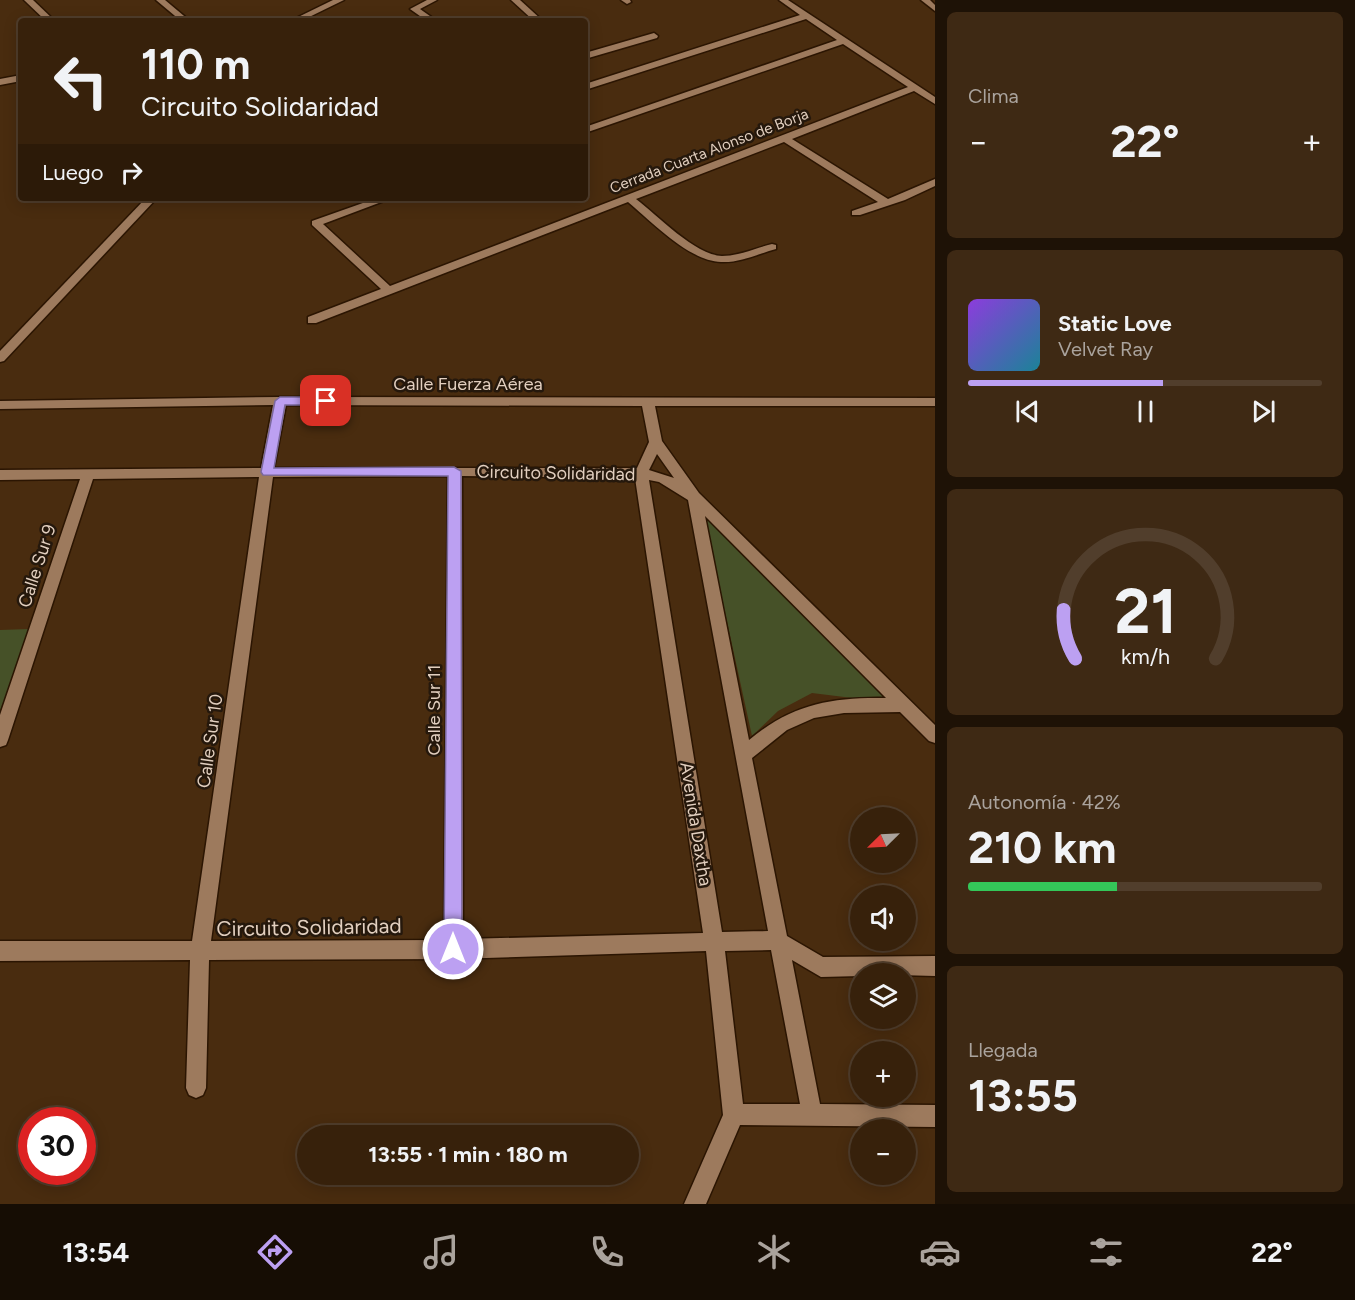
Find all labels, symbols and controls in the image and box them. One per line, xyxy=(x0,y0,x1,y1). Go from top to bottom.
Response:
text: 110 m xyxy=(141,39,250,90)
icon: left xyxy=(42,42,120,120)
text: Clima xyxy=(968,84,1019,108)
text: Circuito Solidaridad xyxy=(141,90,379,123)
street label: Cerrada Cuarta Alonso de Borja xyxy=(607,105,811,197)
text: 22° xyxy=(1110,114,1180,168)
text: − xyxy=(968,122,989,161)
text: + xyxy=(1301,122,1322,161)
icon: right xyxy=(115,156,148,189)
text: Luego xyxy=(42,159,103,186)
text: Static Love xyxy=(1058,310,1172,337)
text: Velvet Ray xyxy=(1058,337,1153,361)
street label: Calle Fuerza Aérea xyxy=(393,373,543,395)
pin xyxy=(300,375,351,426)
icon: arrive xyxy=(309,384,342,417)
icon: previous xyxy=(1011,395,1044,428)
icon: pause xyxy=(1129,395,1162,428)
icon: next xyxy=(1247,395,1280,428)
street label: Circuito Solidaridad xyxy=(476,461,636,485)
street label: Calle Sur 9 xyxy=(13,522,61,610)
text: 21 xyxy=(1114,574,1176,649)
text: km/h xyxy=(1121,644,1169,669)
street label: Calle Sur 11 xyxy=(423,665,445,755)
street label: Calle Sur 10 xyxy=(192,692,228,790)
street label: Avenida Daxtha xyxy=(675,760,717,888)
text: Autonomía · 42% xyxy=(968,790,1121,814)
north arrow xyxy=(850,807,916,873)
map controls xyxy=(850,807,916,1185)
text: 210 km xyxy=(968,820,1116,874)
button: sound xyxy=(850,885,916,951)
street label: Circuito Solidaridad xyxy=(216,913,402,941)
position arrow xyxy=(421,917,485,981)
button: layers xyxy=(850,963,916,1029)
text: Llegada xyxy=(968,1038,1038,1062)
button: + xyxy=(850,1041,916,1107)
text: 13:55 xyxy=(968,1068,1078,1122)
speed limit sign: 30 xyxy=(18,1107,96,1185)
button: − xyxy=(850,1119,916,1185)
text: 13:55 · 1 min · 180 m xyxy=(368,1141,568,1168)
icon: directions xyxy=(254,1231,296,1273)
icon: music xyxy=(420,1231,462,1273)
icon: phone xyxy=(586,1231,628,1273)
icon: climate xyxy=(753,1231,795,1273)
icon: car xyxy=(919,1231,961,1273)
icon: filters xyxy=(1085,1231,1127,1273)
text: 13:54 xyxy=(62,1236,129,1269)
text: 22° xyxy=(1251,1236,1293,1269)

